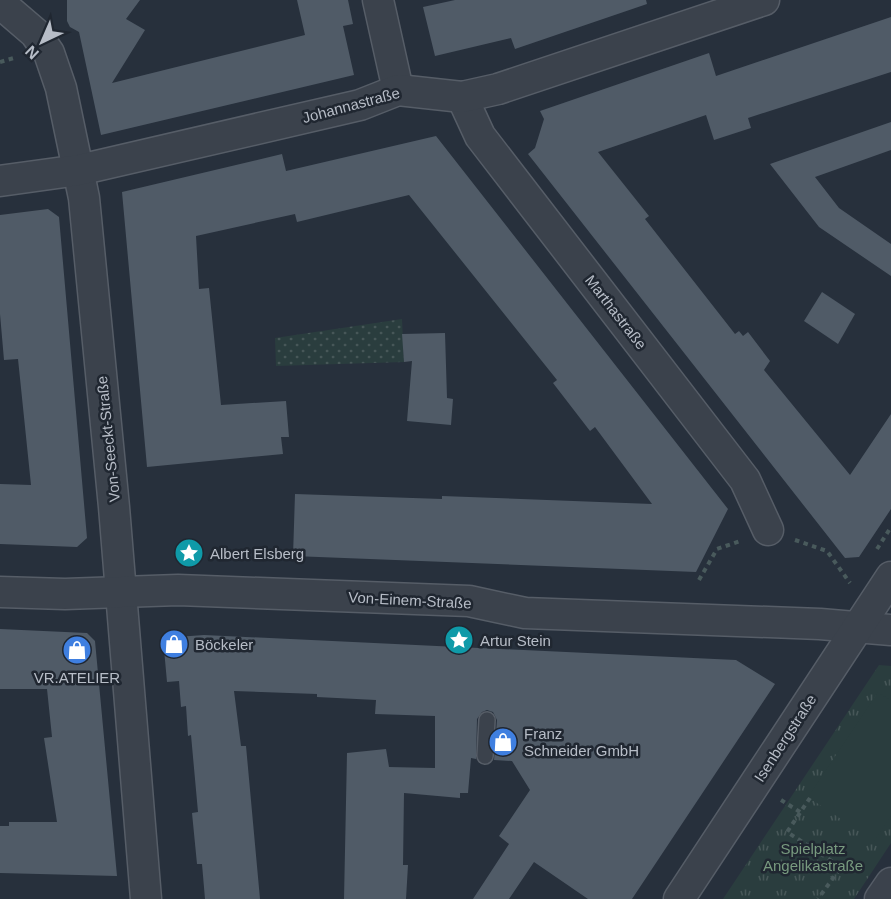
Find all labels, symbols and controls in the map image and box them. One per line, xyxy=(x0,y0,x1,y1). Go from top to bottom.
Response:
north arrow xyxy=(12,12,72,72)
text: N xyxy=(22,42,42,63)
street label: Johannastraße xyxy=(300,84,402,126)
street label: Marthastraße xyxy=(582,272,650,352)
street label: Von-Seeckt-Straße xyxy=(93,375,123,503)
place icon: Albert Elsberg xyxy=(173,537,205,569)
place label: Albert Elsberg xyxy=(210,545,304,562)
street label: Von-Einem-Straße xyxy=(348,588,472,612)
place icon: Artur Stein xyxy=(443,624,475,656)
shop icon: Böckeler xyxy=(158,628,190,660)
place label: Artur Stein xyxy=(480,632,551,649)
shop icon: VR.ATELIER xyxy=(61,634,93,666)
place label: Böckeler xyxy=(195,636,253,653)
place label: VR.ATELIER xyxy=(34,669,120,686)
street label: Isenbergstraße xyxy=(750,691,820,785)
place label: Franz Schneider GmbH xyxy=(524,725,639,759)
shop icon: Franz Schneider GmbH xyxy=(487,726,519,758)
park label: Spielplatz Angelikastraße xyxy=(763,840,863,874)

